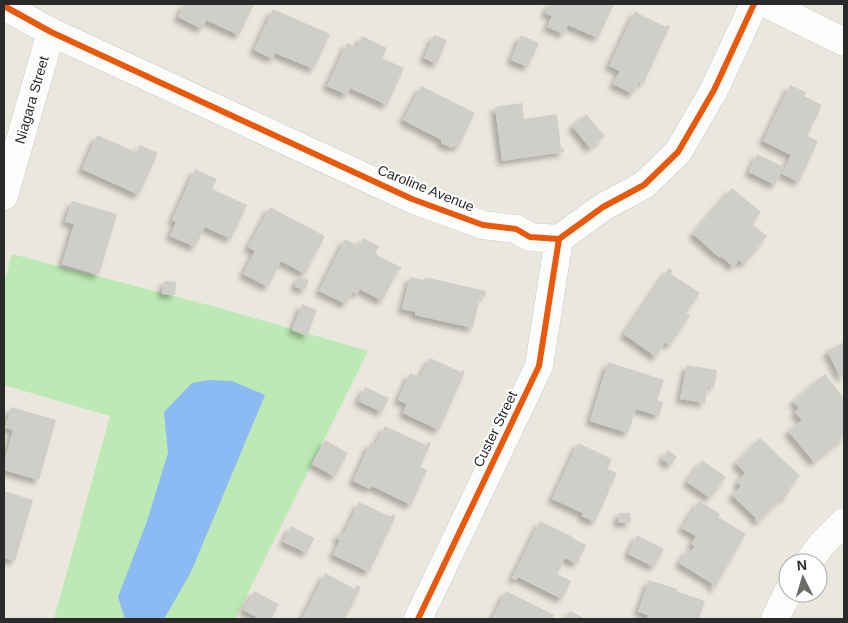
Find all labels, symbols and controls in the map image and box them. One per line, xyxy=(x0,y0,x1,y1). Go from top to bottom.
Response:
street label: Niagara Street xyxy=(11,54,52,146)
street label: Caroline Avenue xyxy=(375,161,477,215)
street label: Custer Street xyxy=(470,388,520,470)
north arrow xyxy=(778,553,828,603)
text: N xyxy=(796,557,808,573)

